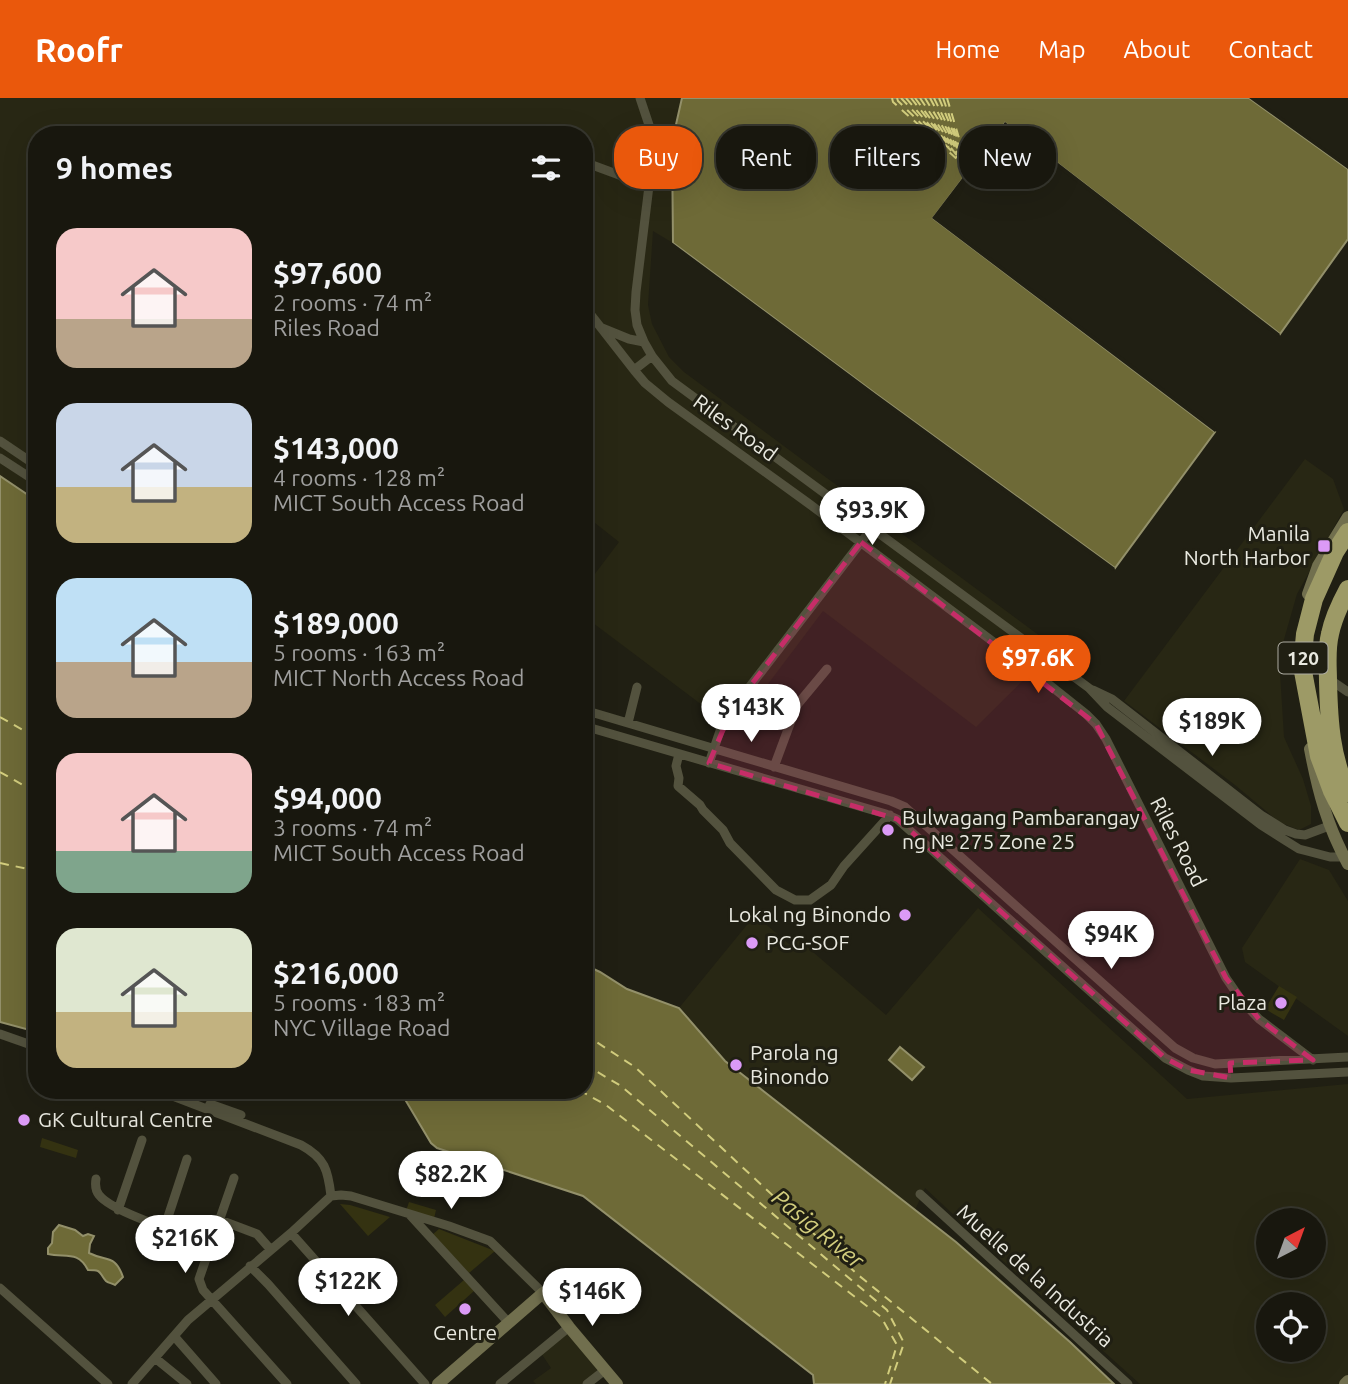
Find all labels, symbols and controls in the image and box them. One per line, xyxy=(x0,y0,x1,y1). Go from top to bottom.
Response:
text: Roofr xyxy=(35,31,123,68)
text: Home xyxy=(935,36,1000,63)
text: Map xyxy=(1038,36,1085,63)
text: About xyxy=(1123,36,1190,63)
text: Contact xyxy=(1228,36,1313,63)
chip: Buy xyxy=(614,126,702,189)
chip: Rent xyxy=(716,126,816,189)
chip: Filters xyxy=(830,126,945,189)
chip: New xyxy=(959,126,1056,189)
icon: filters xyxy=(527,149,565,187)
text: 9 homes xyxy=(56,151,173,185)
icon: home xyxy=(112,256,196,340)
text: $97,600 xyxy=(273,256,382,290)
text: 2 rooms · 74 m² xyxy=(273,290,432,315)
text: Riles Road xyxy=(273,315,380,340)
street label: Riles Road xyxy=(689,389,782,466)
icon: home xyxy=(112,431,196,515)
text: $143,000 xyxy=(273,431,399,465)
text: 4 rooms · 128 m² xyxy=(273,465,445,490)
pin: $93.9K xyxy=(815,488,929,547)
text: MICT South Access Road xyxy=(273,490,525,515)
text: $93.9K xyxy=(836,497,908,522)
place label: Manila North Harbor xyxy=(1184,521,1310,569)
marker: Manila North Harbor xyxy=(1316,538,1332,554)
icon: home xyxy=(112,606,196,690)
text: $189,000 xyxy=(273,606,399,640)
pin: $97.6K xyxy=(981,636,1095,695)
text: 5 rooms · 163 m² xyxy=(273,640,445,665)
road number: 120 xyxy=(1278,642,1328,674)
text: $97.6K xyxy=(1002,645,1074,670)
text: MICT North Access Road xyxy=(273,665,525,690)
pin: $143K xyxy=(702,684,800,744)
text: $143K xyxy=(717,694,785,719)
pin: $189K xyxy=(1163,698,1261,758)
text: $189K xyxy=(1178,708,1246,733)
icon: home xyxy=(112,781,196,865)
text: $94,000 xyxy=(273,781,382,815)
street label: Riles Road xyxy=(1146,793,1212,890)
place label: Bulwagang Pambarangay ng № 275 Zone 25 xyxy=(902,805,1140,853)
text: 3 rooms · 74 m² xyxy=(273,815,432,840)
marker: Bulwagang Pambarangay ng № 275 Zone 25 xyxy=(880,822,896,838)
text: MICT South Access Road xyxy=(273,840,525,865)
place label: Lokal ng Binondo xyxy=(728,902,891,926)
marker: Lokal ng Binondo xyxy=(897,907,913,923)
pin: $94K xyxy=(1070,912,1152,971)
text: $94K xyxy=(1084,921,1138,946)
place label: PCG-SOF xyxy=(766,930,850,954)
marker: PCG-SOF xyxy=(744,935,760,951)
icon: home xyxy=(112,956,196,1040)
text: $216,000 xyxy=(273,956,399,990)
text: 5 rooms · 183 m² xyxy=(273,990,445,1015)
place label: Plaza xyxy=(1218,990,1267,1014)
marker: Plaza xyxy=(1273,995,1289,1011)
text: NYC Village Road xyxy=(273,1015,450,1040)
place label: Parola ng Binondo xyxy=(750,1040,839,1088)
marker: Parola ng Binondo xyxy=(728,1057,744,1073)
place label: GK Cultural Centre xyxy=(38,1107,213,1131)
marker: GK Cultural Centre xyxy=(16,1112,32,1128)
pin: $82.2K xyxy=(394,1152,508,1211)
text: $82.2K xyxy=(415,1161,487,1186)
water label: Pasig River xyxy=(768,1184,870,1274)
street label: Muelle de la Industria xyxy=(953,1199,1119,1352)
north arrow xyxy=(1256,1208,1326,1278)
map controls xyxy=(1256,1208,1326,1362)
pin: $216K xyxy=(136,1216,234,1275)
text: $216K xyxy=(151,1225,219,1250)
pin: $122K xyxy=(299,1258,397,1318)
text: $122K xyxy=(314,1268,382,1293)
pin: $146K xyxy=(543,1268,641,1328)
text: $146K xyxy=(558,1278,626,1303)
button: locate xyxy=(1256,1292,1326,1362)
marker: Centre xyxy=(457,1301,473,1317)
place label: Centre xyxy=(433,1320,497,1344)

